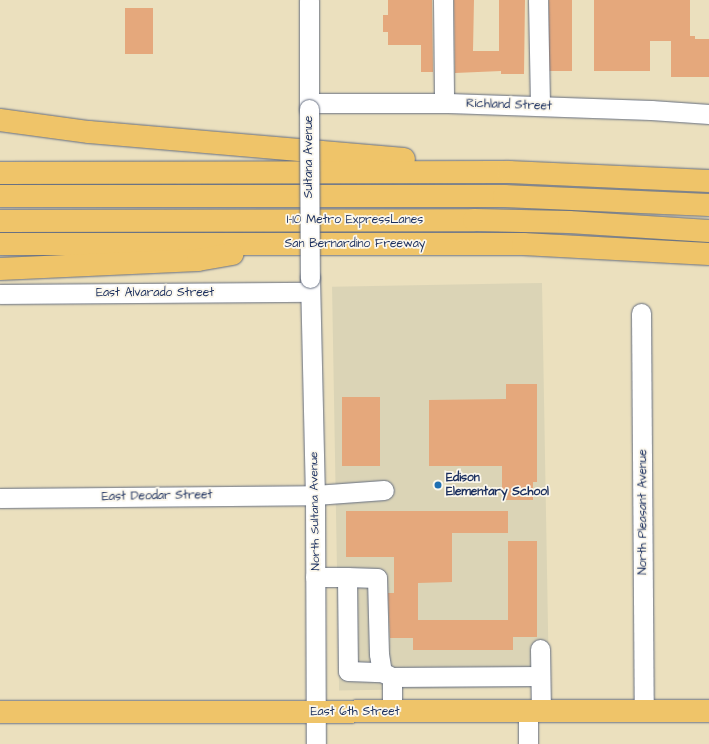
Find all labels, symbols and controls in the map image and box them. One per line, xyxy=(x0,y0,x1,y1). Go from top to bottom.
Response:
street label: Richland Street xyxy=(466,96,552,114)
street label: Sultana Avenue xyxy=(302,116,316,198)
street label: I-10 Metro ExpressLanes xyxy=(287,213,423,227)
street label: San Bernardino Freeway xyxy=(285,237,425,251)
street label: East Alvarado Street xyxy=(96,286,214,300)
street label: North Pleasant Avenue xyxy=(636,449,650,575)
street label: North Sultana Avenue xyxy=(307,451,323,571)
place label: Edison Elementary School xyxy=(446,471,549,499)
marker: Edison Elementary School xyxy=(433,480,443,490)
street label: East Deodar Street xyxy=(102,488,212,504)
street label: East 6th Street xyxy=(310,705,400,719)

